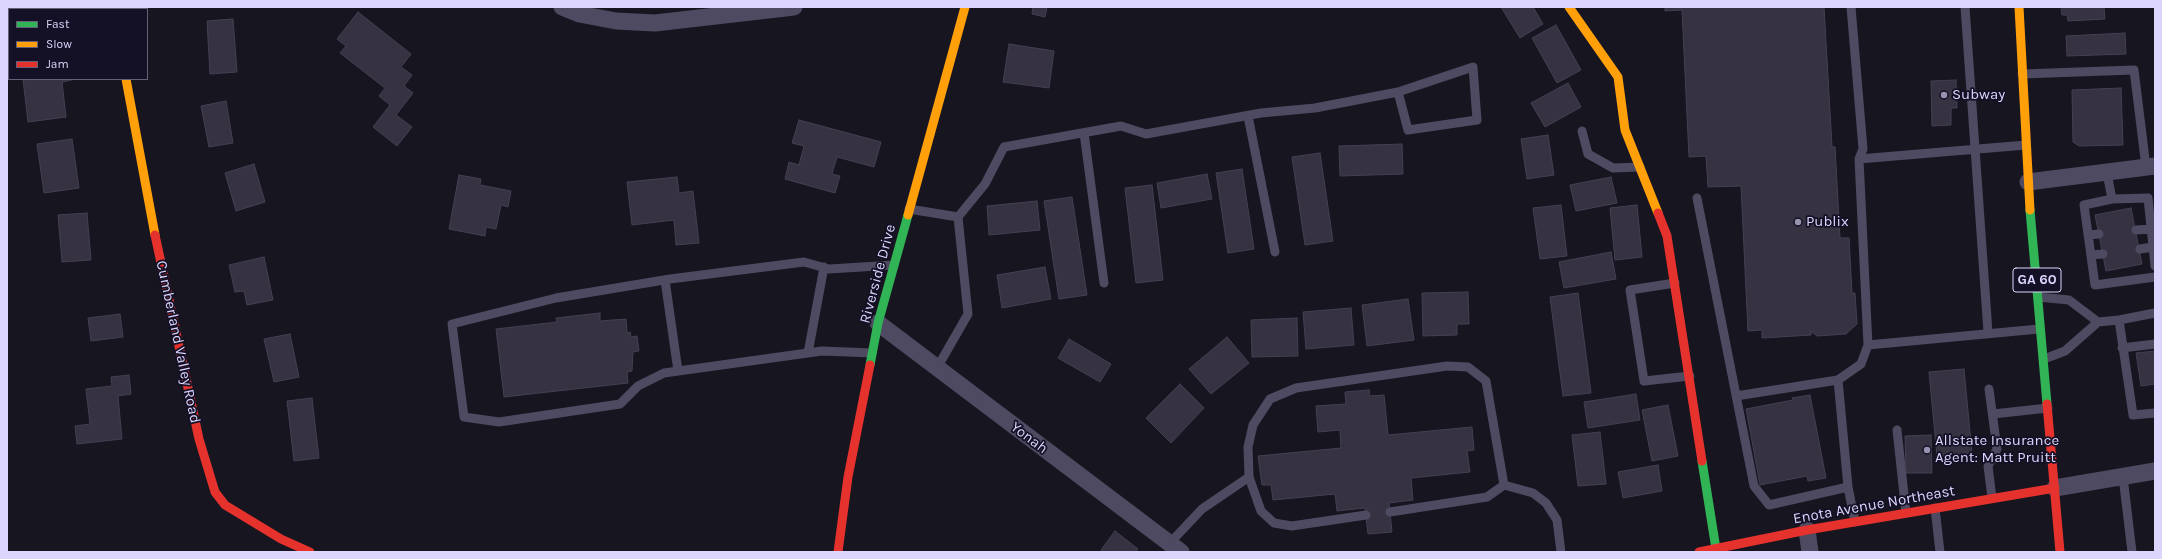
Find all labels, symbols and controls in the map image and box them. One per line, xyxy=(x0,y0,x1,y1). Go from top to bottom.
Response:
legend xyxy=(8,8,148,80)
text: Fast xyxy=(46,17,69,31)
text: Slow xyxy=(46,37,72,51)
text: Jam xyxy=(46,57,69,71)
place label: Subway xyxy=(1952,86,2005,104)
marker: Subway xyxy=(1939,90,1949,100)
place label: Publix xyxy=(1806,213,1849,231)
marker: Publix xyxy=(1793,217,1803,227)
street label: Riverside Drive xyxy=(856,222,900,326)
street label: Cumberland Valley Road xyxy=(152,259,204,425)
road number: GA 60 xyxy=(2013,268,2061,292)
street label: Yonah xyxy=(1007,418,1051,458)
place label: Allstate Insurance Agent: Matt Pruitt xyxy=(1935,432,2059,467)
marker: Allstate Insurance Agent: Matt Pruitt xyxy=(1922,445,1932,455)
street label: Enota Avenue Northeast xyxy=(1792,482,1956,528)

